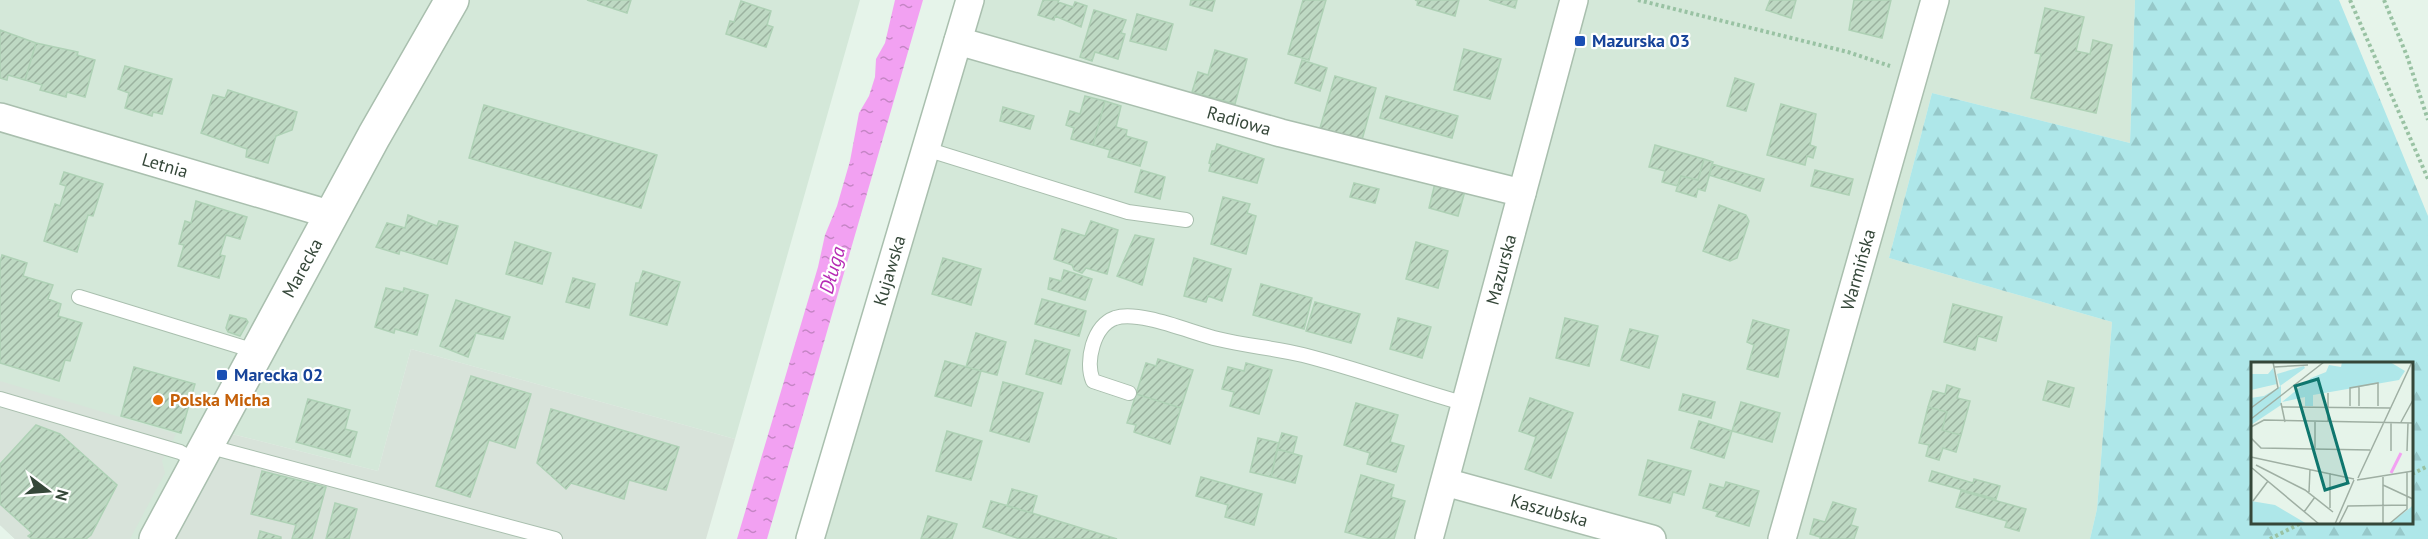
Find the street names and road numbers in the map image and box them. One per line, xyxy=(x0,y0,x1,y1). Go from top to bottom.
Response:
street label: Radiowa xyxy=(1204,100,1274,141)
street label: Letnia xyxy=(139,148,191,183)
street label: Warmińska xyxy=(1835,226,1880,313)
street label: Mazurska xyxy=(1481,232,1521,307)
street label: Kujawska xyxy=(868,233,911,308)
street label: Marecka xyxy=(277,234,327,301)
street label: Kaszubska xyxy=(1508,489,1591,532)

